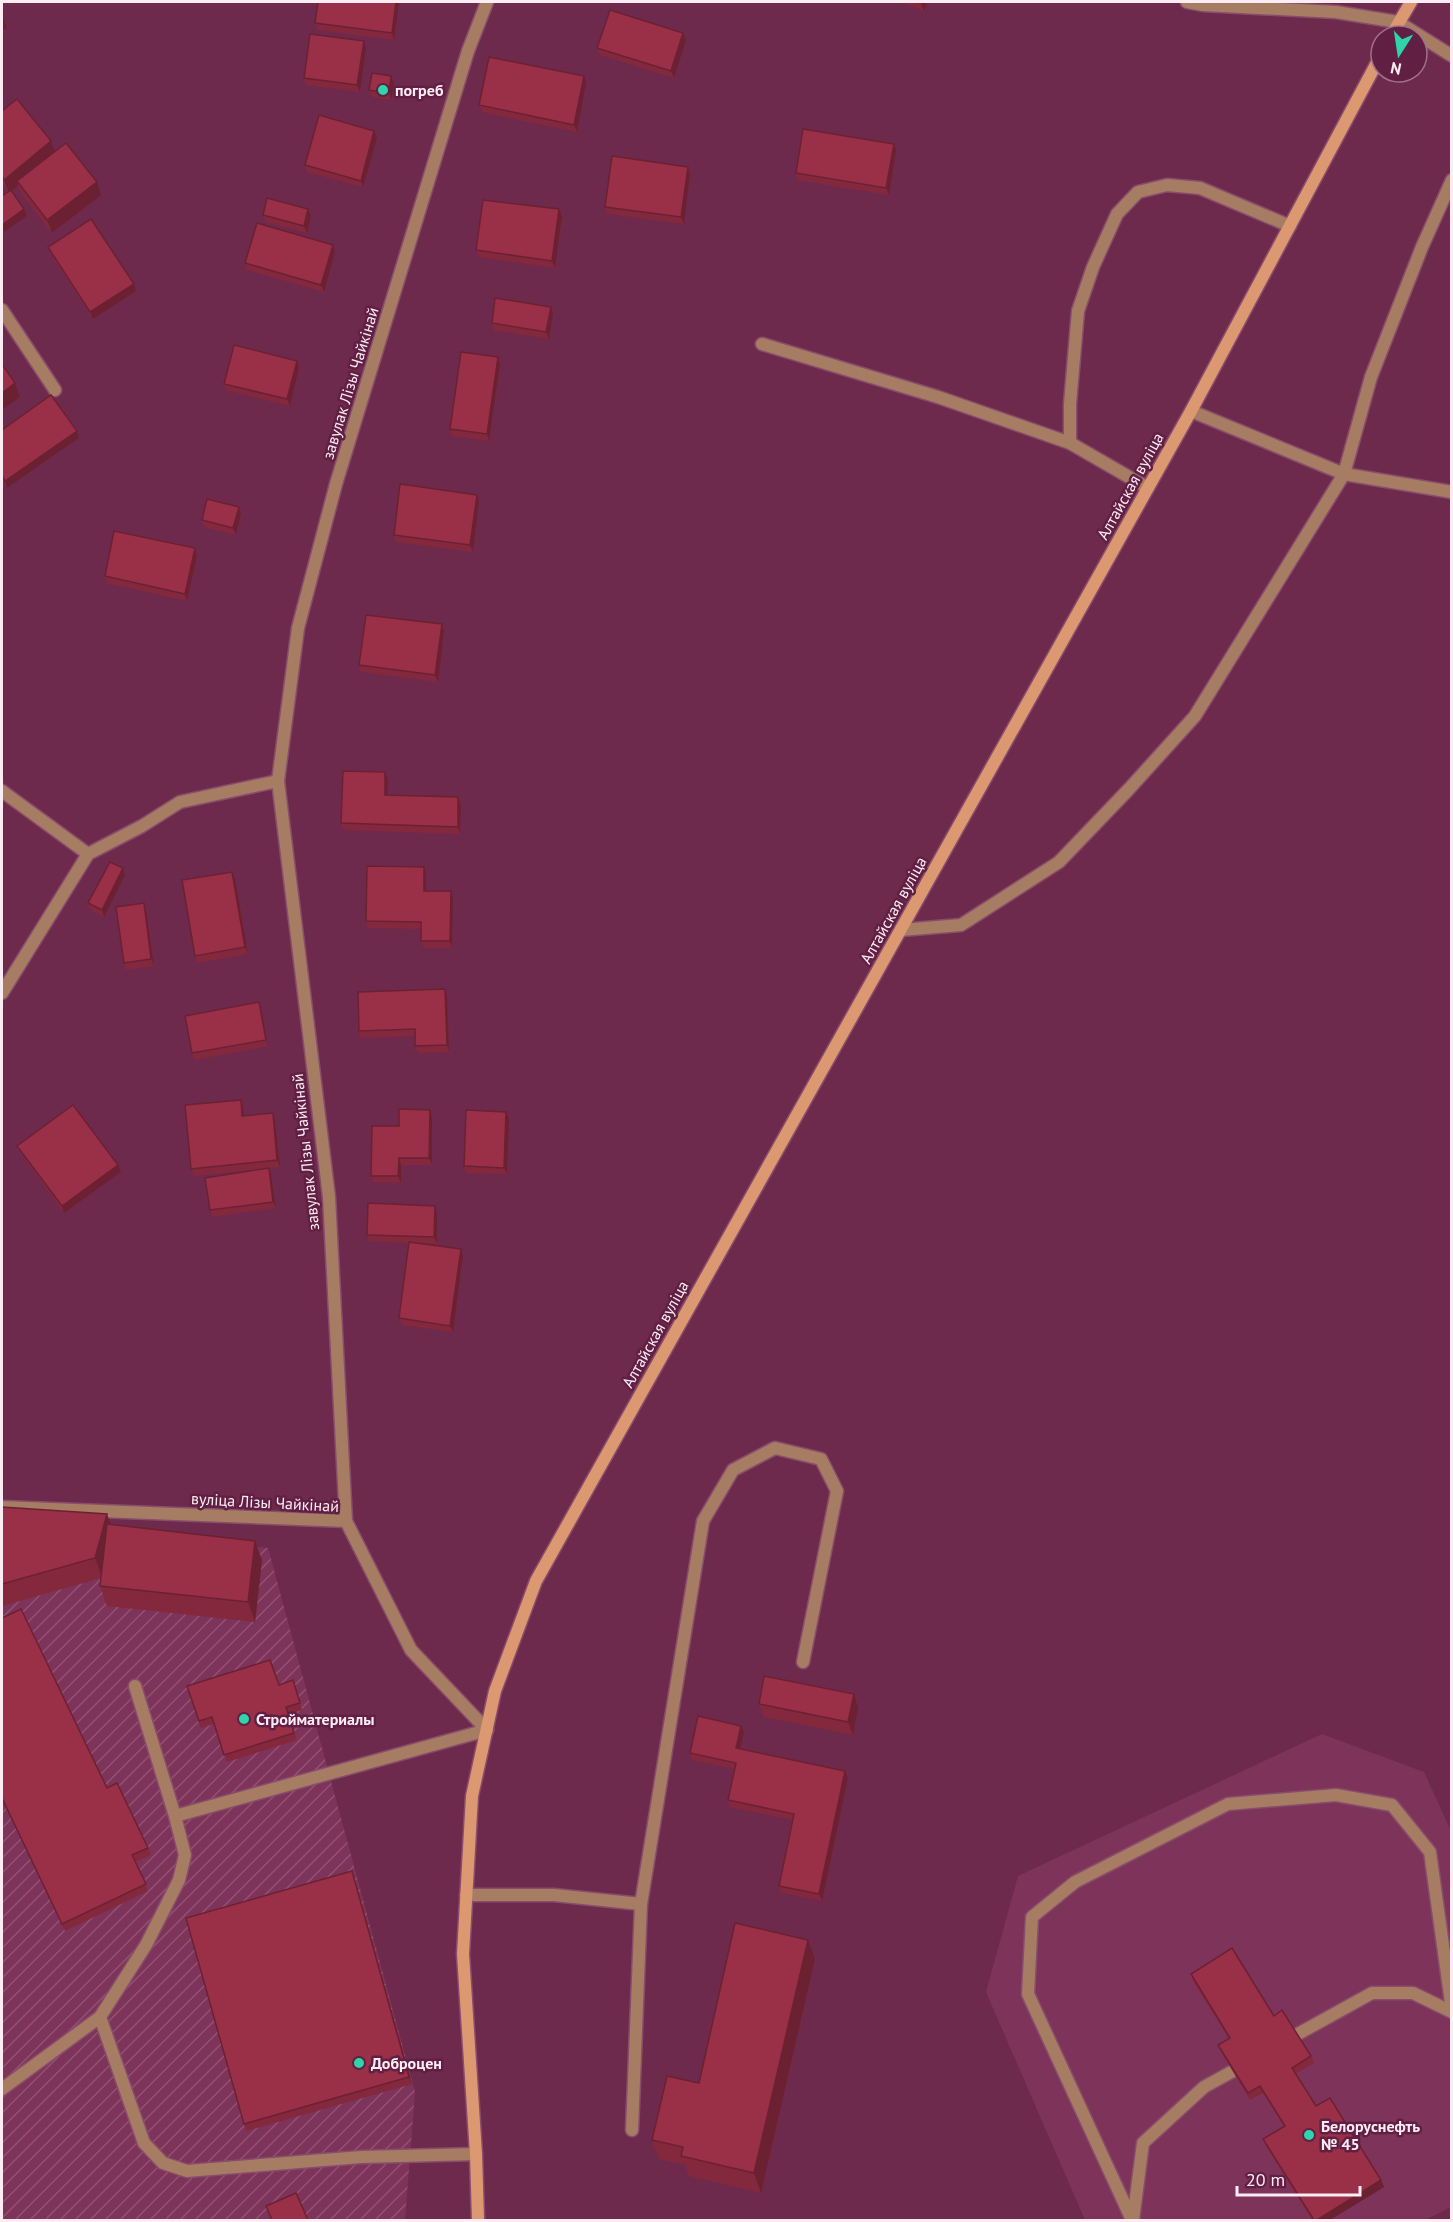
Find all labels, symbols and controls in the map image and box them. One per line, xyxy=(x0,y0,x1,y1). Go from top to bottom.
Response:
north arrow xyxy=(1369,24,1429,84)
text: N xyxy=(1389,58,1403,80)
place label: погреб xyxy=(395,80,444,100)
marker: погреб xyxy=(376,83,390,97)
street label: завулак Лізы Чайкінай xyxy=(317,305,383,461)
street label: Алтайская вуліца xyxy=(1092,429,1168,543)
street label: Алтайская вуліца xyxy=(855,853,931,967)
street label: завулак Лізы Чайкінай xyxy=(287,1073,323,1231)
street label: Алтайская вуліца xyxy=(617,1277,693,1391)
street label: вуліца Лізы Чайкінай xyxy=(191,1488,339,1516)
place label: Стройматериалы xyxy=(256,1709,375,1729)
marker: Стройматериалы xyxy=(237,1712,251,1726)
place label: Доброцен xyxy=(371,2053,442,2073)
marker: Доброцен xyxy=(352,2056,366,2070)
place label: Белоруснефть № 45 xyxy=(1321,2116,1420,2154)
marker: Белоруснефть № 45 xyxy=(1302,2128,1316,2142)
scale bar xyxy=(1237,2159,1360,2197)
text: 20 m xyxy=(1246,2168,1285,2191)

